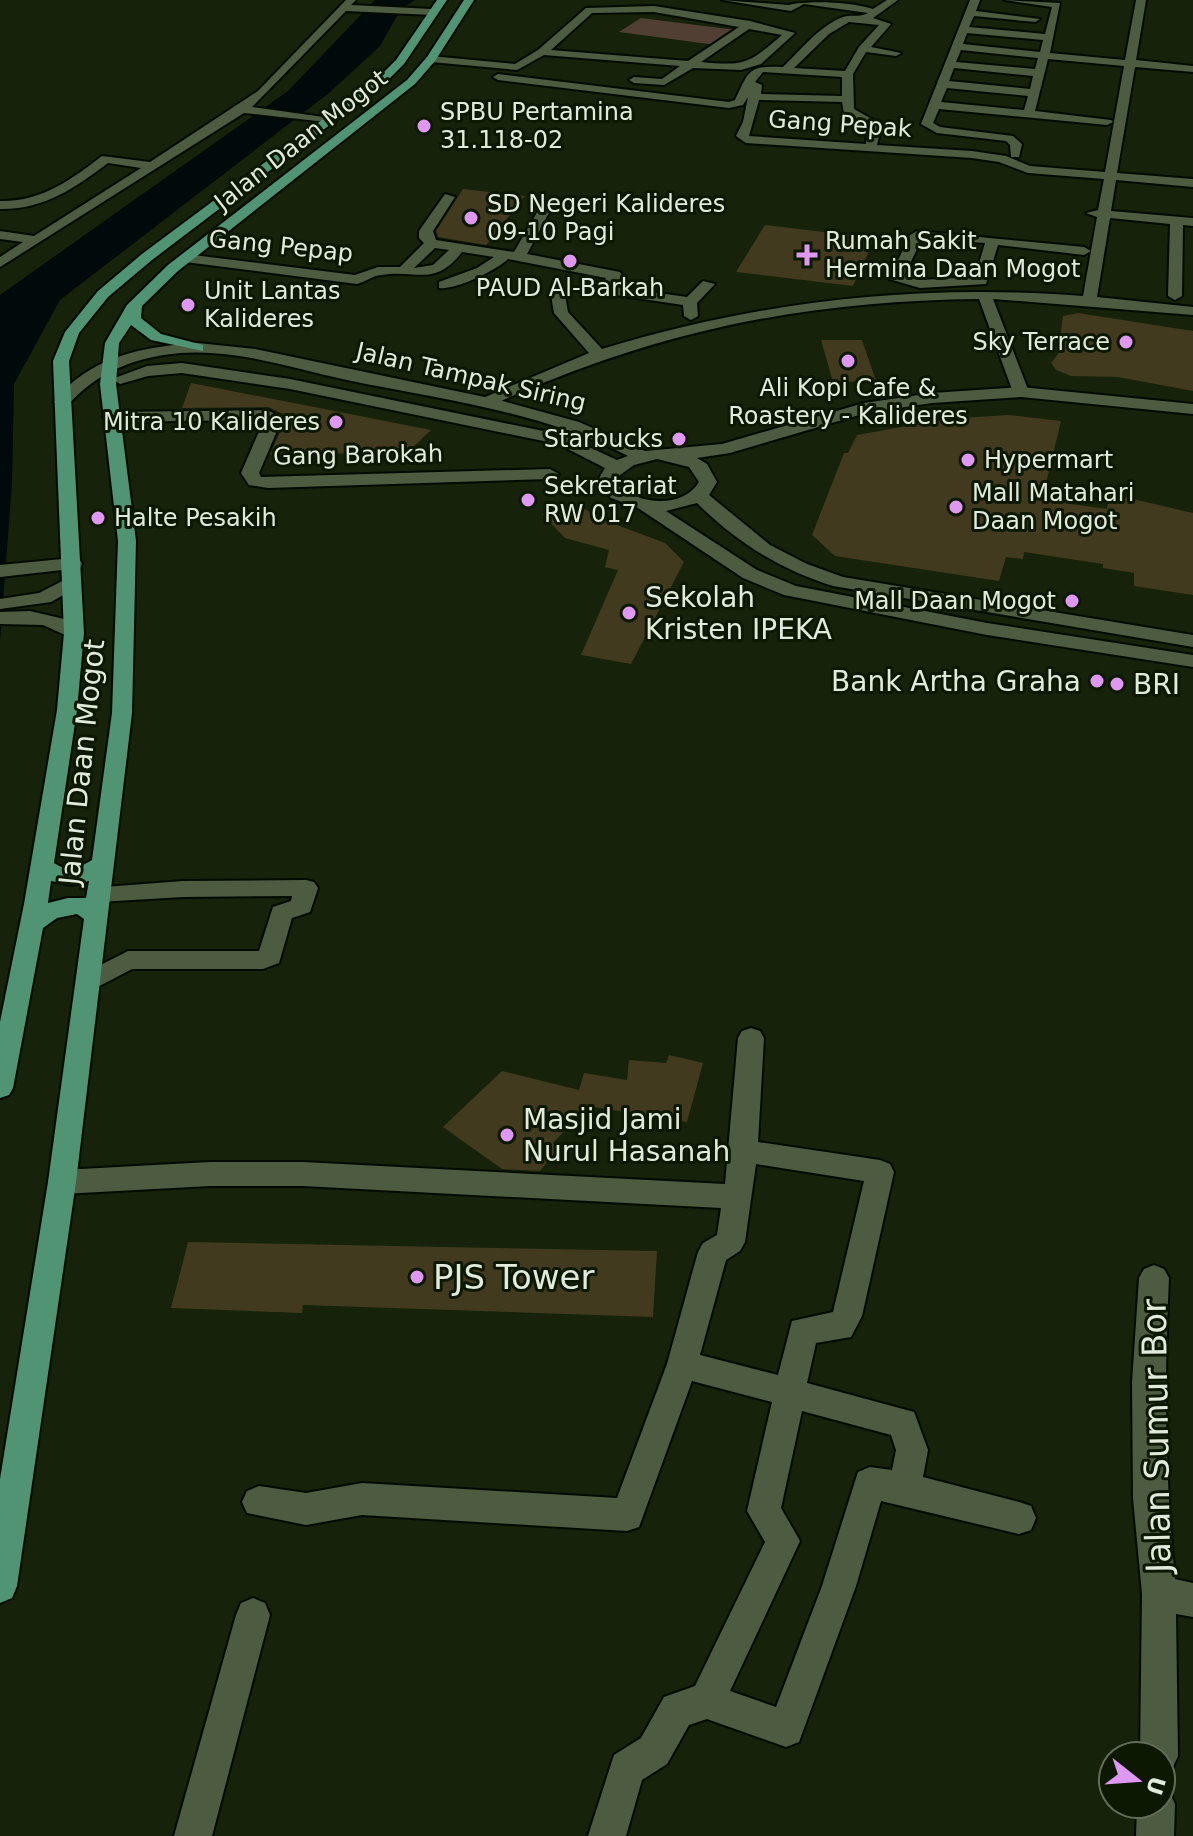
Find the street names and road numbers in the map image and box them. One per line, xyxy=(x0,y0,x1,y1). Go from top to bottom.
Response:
street label: Jalan Daan Mogot xyxy=(207,64,393,217)
street label: Gang Pepak xyxy=(767,105,913,143)
street label: Gang Pepap xyxy=(207,225,355,267)
street label: Jalan Tampak Siring xyxy=(351,336,589,417)
street label: Gang Barokah xyxy=(273,440,443,470)
street label: Jalan Daan Mogot xyxy=(52,638,111,888)
street label: Jalan Sumur Bor xyxy=(1134,1299,1178,1575)

